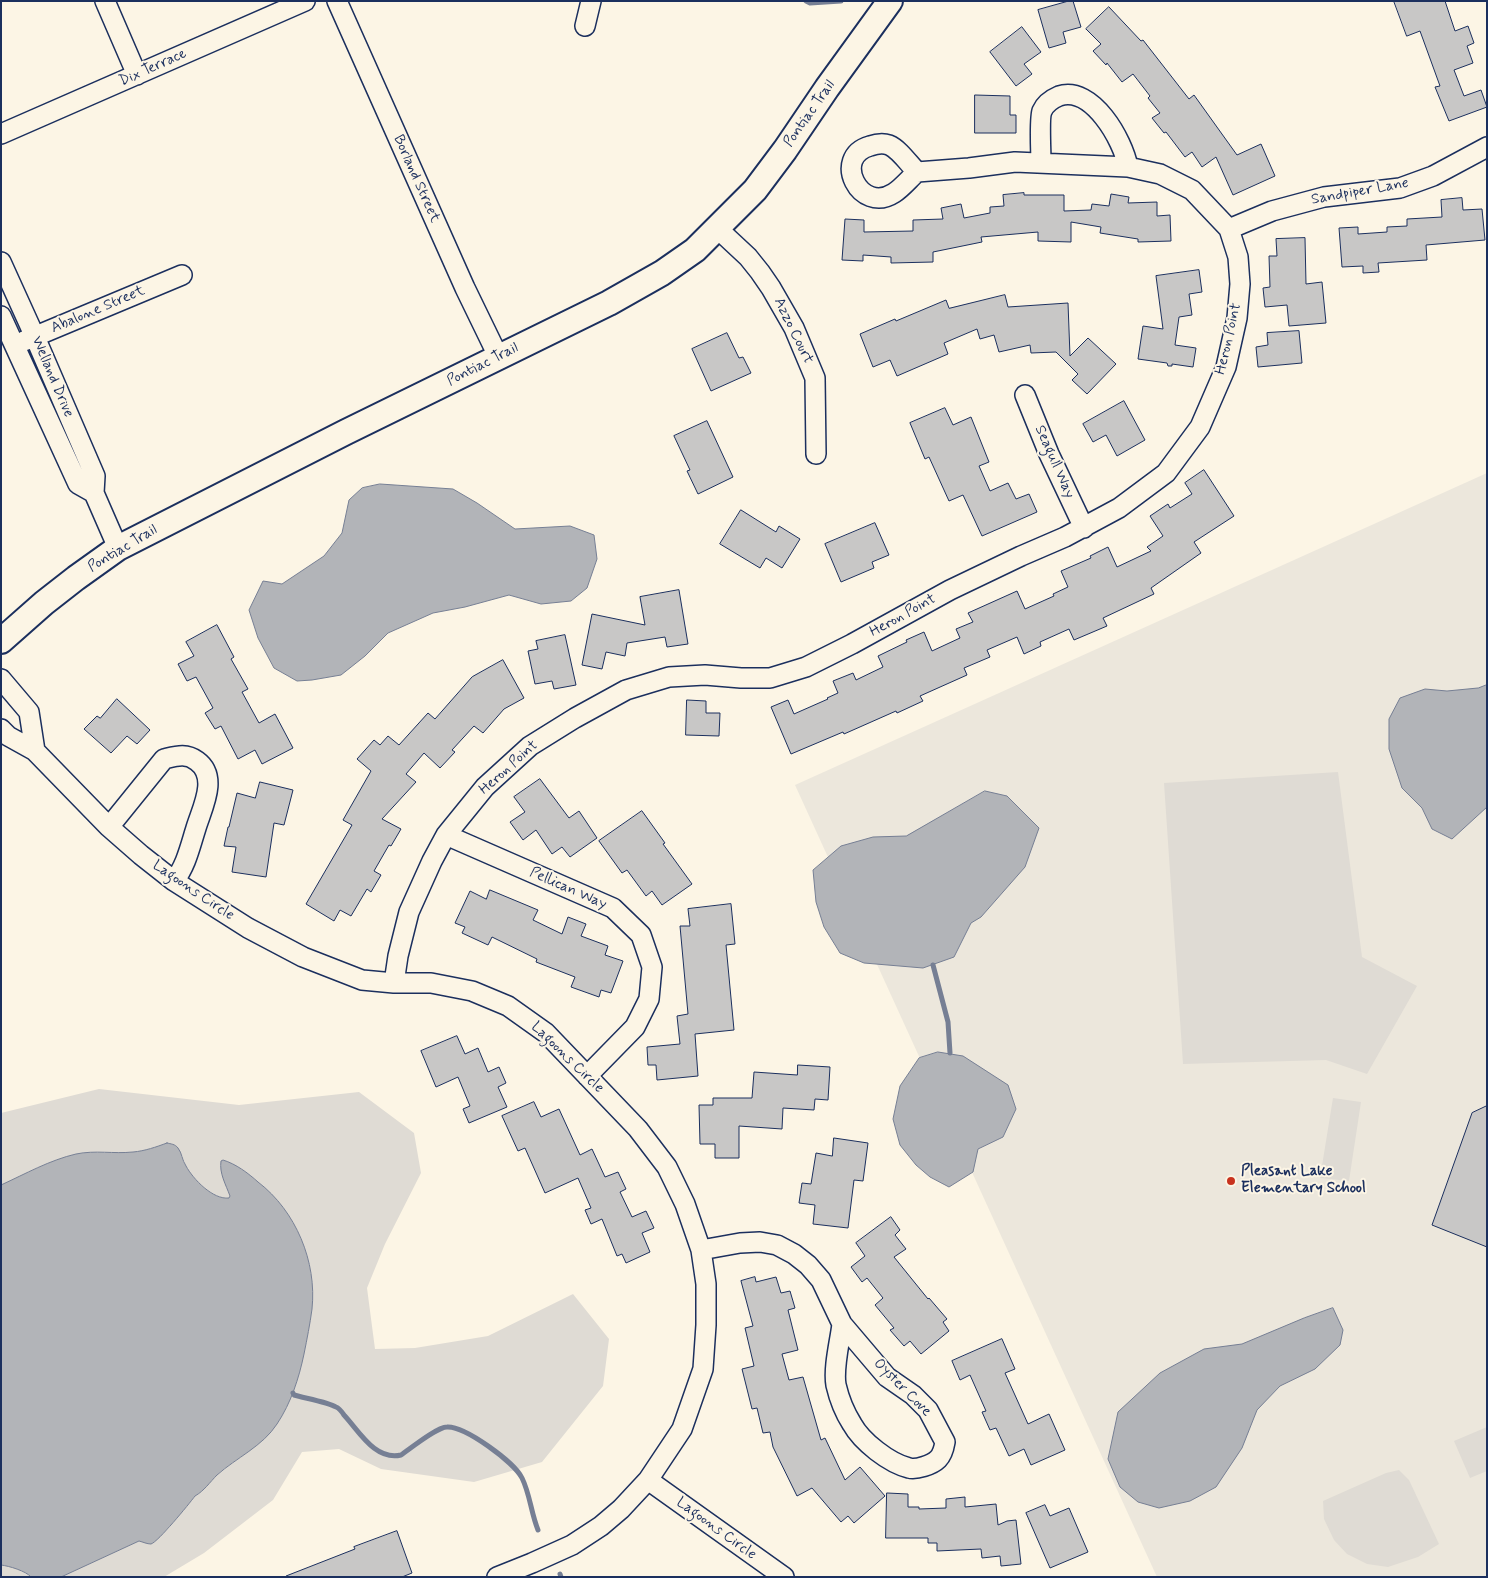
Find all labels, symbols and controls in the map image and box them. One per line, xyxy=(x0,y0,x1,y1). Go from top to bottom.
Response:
street label: Dix Terrace xyxy=(116,45,190,91)
street label: Pontiac Trail xyxy=(780,77,840,151)
street label: Borland Street xyxy=(389,132,443,226)
street label: Sandpiper Lane xyxy=(1310,175,1410,209)
street label: Abalone Street xyxy=(48,282,148,338)
street label: Azzo Court xyxy=(769,295,817,367)
street label: Heron Point xyxy=(1212,301,1246,377)
street label: Welland Drive xyxy=(27,334,77,420)
street label: Pontiac Trail xyxy=(444,339,522,391)
street label: Seagull Way xyxy=(1030,423,1078,501)
street label: Pontiac Trail xyxy=(85,521,161,577)
street label: Heron Point xyxy=(867,590,939,642)
street label: Heron Point xyxy=(476,737,542,799)
street label: Lagoons Circle xyxy=(149,857,237,925)
street label: Pellican Way xyxy=(527,864,609,914)
street label: Lagoons Circle xyxy=(527,1019,607,1097)
place label: Pleasant Lake Elementary School xyxy=(1241,1163,1366,1198)
marker: Pleasant Lake Elementary School xyxy=(1225,1175,1237,1187)
street label: Oyster Cove xyxy=(869,1355,935,1421)
street label: Lagoons Circle xyxy=(672,1494,760,1564)

